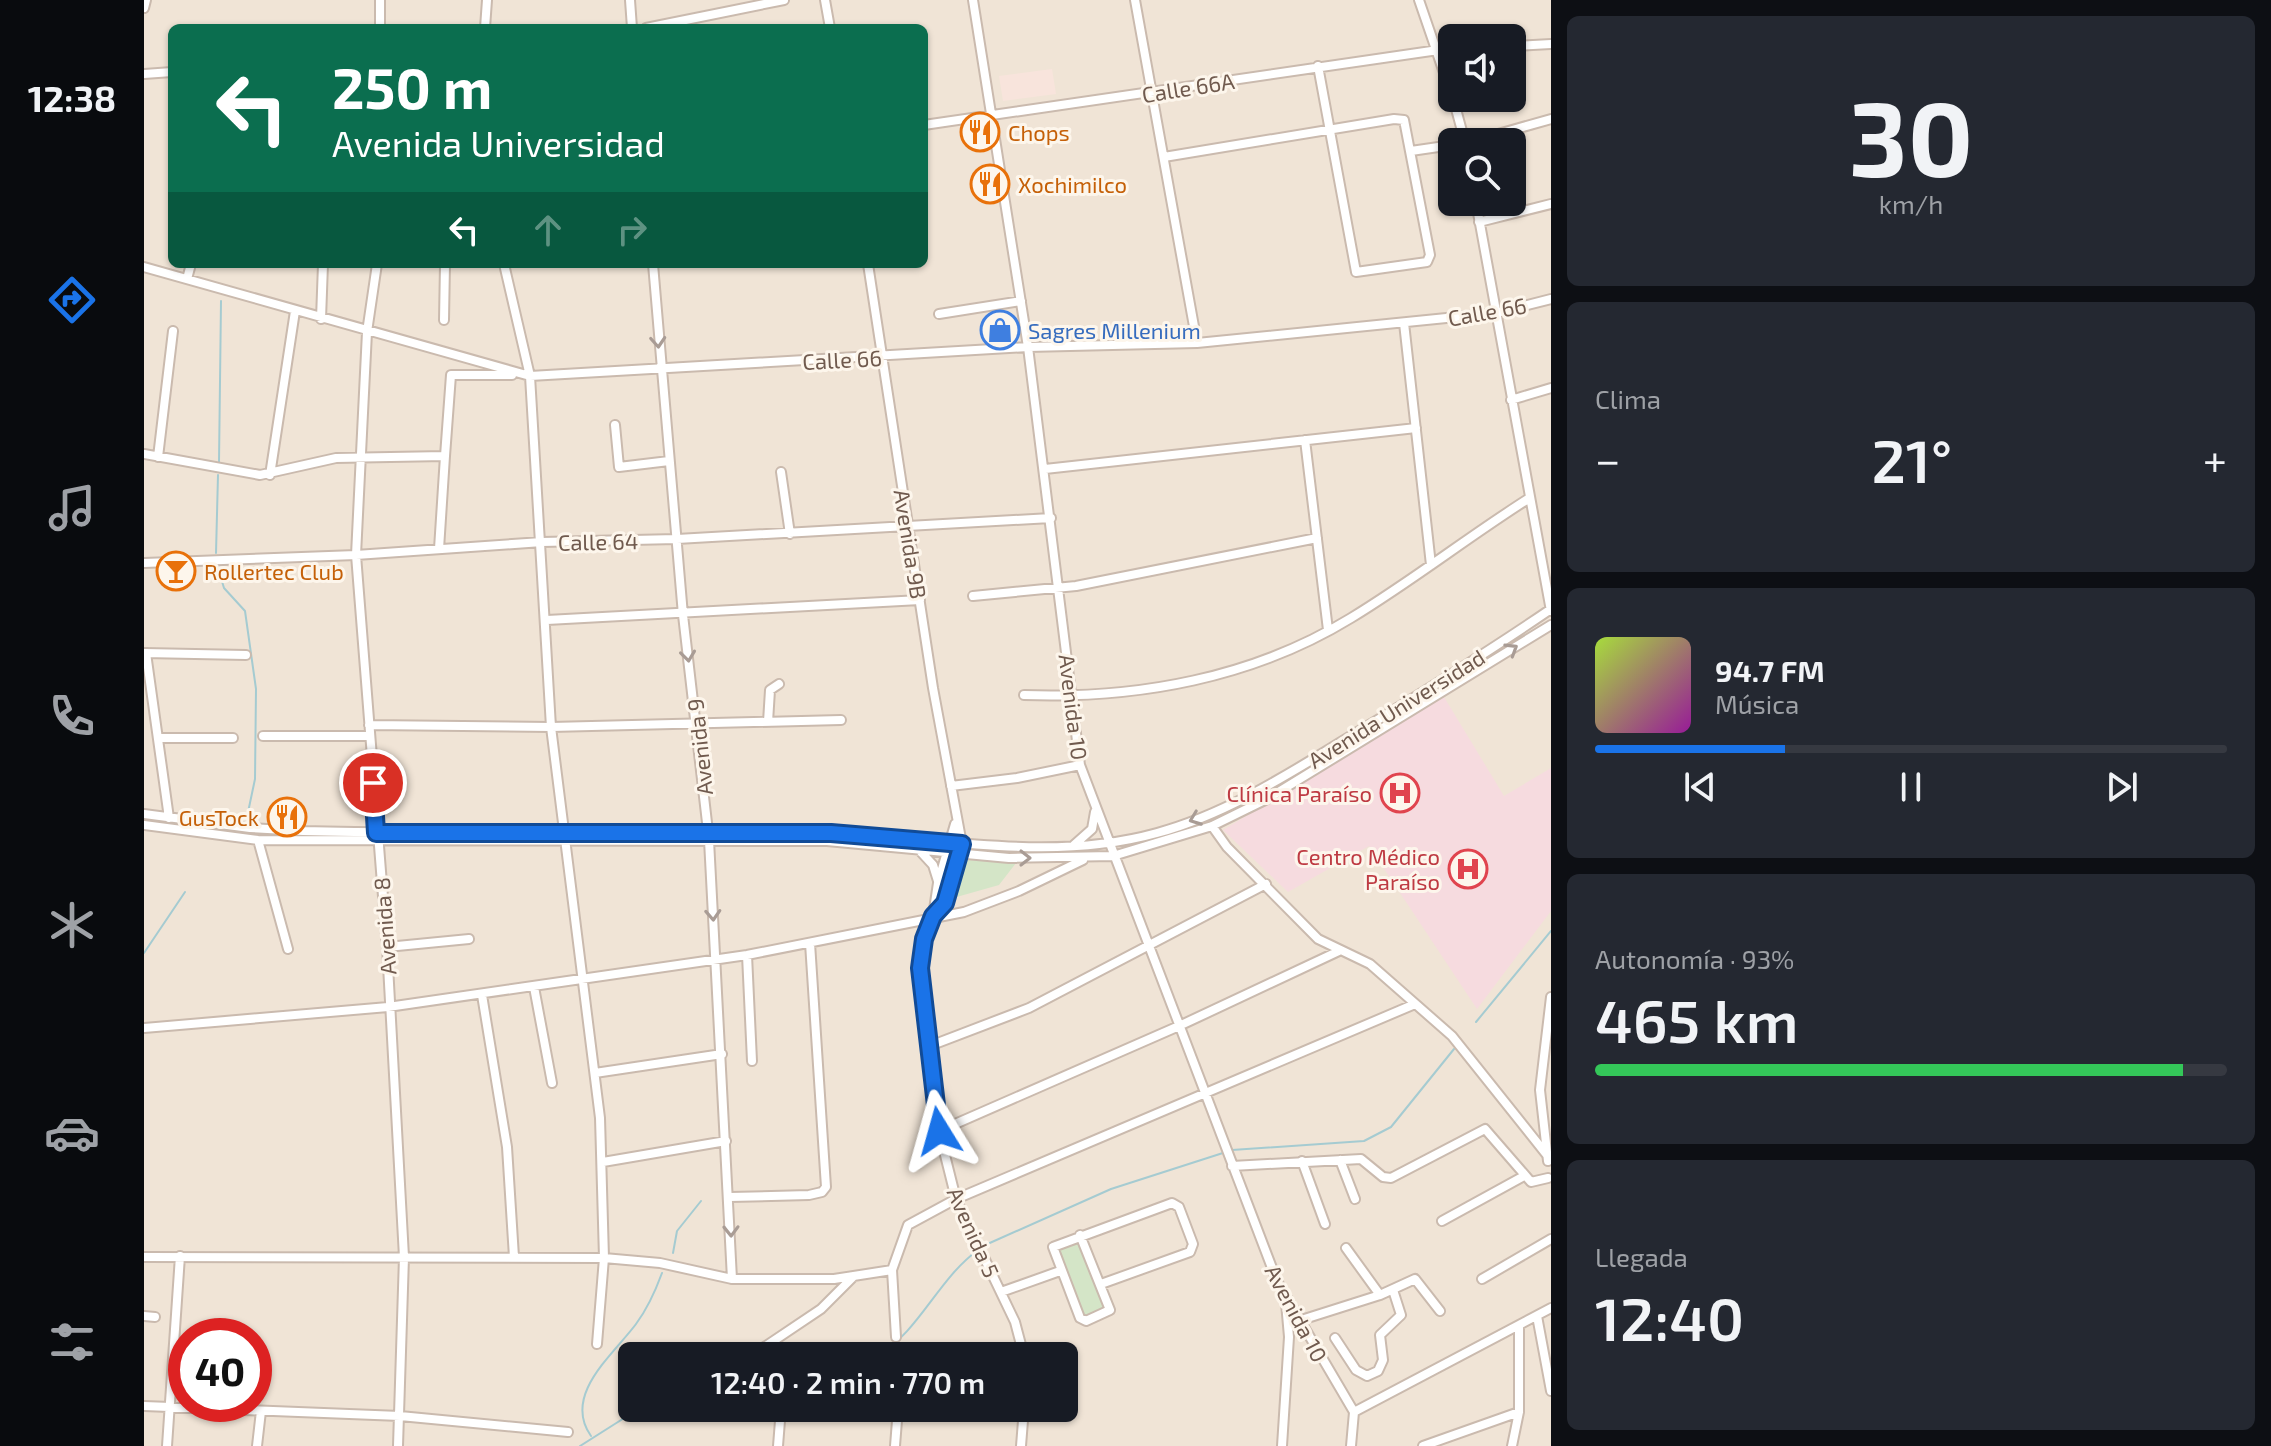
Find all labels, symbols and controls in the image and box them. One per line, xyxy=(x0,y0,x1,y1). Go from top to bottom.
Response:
map controls xyxy=(1438,24,1526,216)
button: sound xyxy=(1438,24,1526,112)
text: 250 m xyxy=(332,53,492,120)
icon: left xyxy=(200,56,304,160)
street label: Calle 66A xyxy=(1140,67,1236,107)
text: 30 xyxy=(1849,73,1973,198)
text: 12:38 xyxy=(28,76,116,119)
restaurant icon: Chops xyxy=(959,111,1001,153)
place label: Chops xyxy=(1008,119,1070,145)
text: Avenida Universidad xyxy=(332,121,665,164)
button: search xyxy=(1438,128,1526,216)
restaurant icon: Xochimilco xyxy=(969,163,1011,205)
place label: Xochimilco xyxy=(1018,171,1127,197)
text: km/h xyxy=(1879,188,1943,219)
icon: left xyxy=(442,208,486,252)
icon: ahead xyxy=(526,208,570,252)
icon: right xyxy=(610,208,654,252)
icon: directions xyxy=(44,272,100,328)
street label: Calle 66 xyxy=(1446,291,1528,331)
shop icon: Sagres Millenium xyxy=(979,309,1021,351)
place label: Sagres Millenium xyxy=(1028,317,1201,343)
one-way arrow xyxy=(649,336,666,349)
street label: Calle 66 xyxy=(802,344,882,374)
text: Clima xyxy=(1595,383,1661,414)
text: 21° xyxy=(1871,423,1952,495)
text: − xyxy=(1595,432,1621,485)
text: + xyxy=(2203,432,2227,485)
icon: music xyxy=(44,480,100,536)
street label: Avenida 9B xyxy=(890,487,932,601)
street label: Calle 64 xyxy=(558,527,638,555)
bar icon: Rollertec Club xyxy=(155,550,197,592)
place label: Rollertec Club xyxy=(204,558,344,584)
street label: Avenida Universidad xyxy=(1303,643,1489,773)
one-way arrow xyxy=(1503,643,1518,658)
one-way arrow xyxy=(680,650,697,663)
text: 94.7 FM xyxy=(1715,652,1825,688)
street label: Avenida 10 xyxy=(1055,653,1093,761)
icon: phone xyxy=(44,688,100,744)
text: Música xyxy=(1715,688,1799,719)
street label: Avenida 9 xyxy=(681,697,717,797)
pin xyxy=(339,749,407,817)
icon: arrive xyxy=(351,761,395,805)
icon: previous xyxy=(1678,765,1722,809)
icon: pause xyxy=(1889,765,1933,809)
icon: next xyxy=(2100,765,2144,809)
hospital icon: Clínica Paraíso xyxy=(1379,772,1421,814)
place label: Clínica Paraíso xyxy=(1226,780,1372,806)
restaurant icon: GusTock xyxy=(266,796,308,838)
place label: GusTock xyxy=(179,804,259,830)
one-way arrow xyxy=(1189,809,1203,826)
place label: Centro Médico Paraíso xyxy=(1296,843,1440,894)
hospital icon: Centro Médico Paraíso xyxy=(1447,848,1489,890)
one-way arrow xyxy=(1019,849,1032,867)
street label: Avenida 8 xyxy=(368,876,400,976)
icon: climate xyxy=(44,897,100,953)
one-way arrow xyxy=(705,909,722,922)
text: Autonomía · 93% xyxy=(1595,943,1794,974)
text: 465 km xyxy=(1595,983,1798,1055)
position arrow xyxy=(897,1089,981,1173)
icon: car xyxy=(44,1105,100,1161)
street label: Avenida 5 xyxy=(943,1183,1005,1281)
one-way arrow xyxy=(722,1225,739,1238)
text: Llegada xyxy=(1595,1241,1688,1272)
street label: Avenida 10 xyxy=(1261,1260,1333,1366)
text: 12:40 xyxy=(1595,1281,1744,1353)
icon: filters xyxy=(44,1314,100,1370)
speed limit sign: 40 xyxy=(168,1318,272,1422)
text: 12:40 · 2 min · 770 m xyxy=(711,1364,985,1400)

